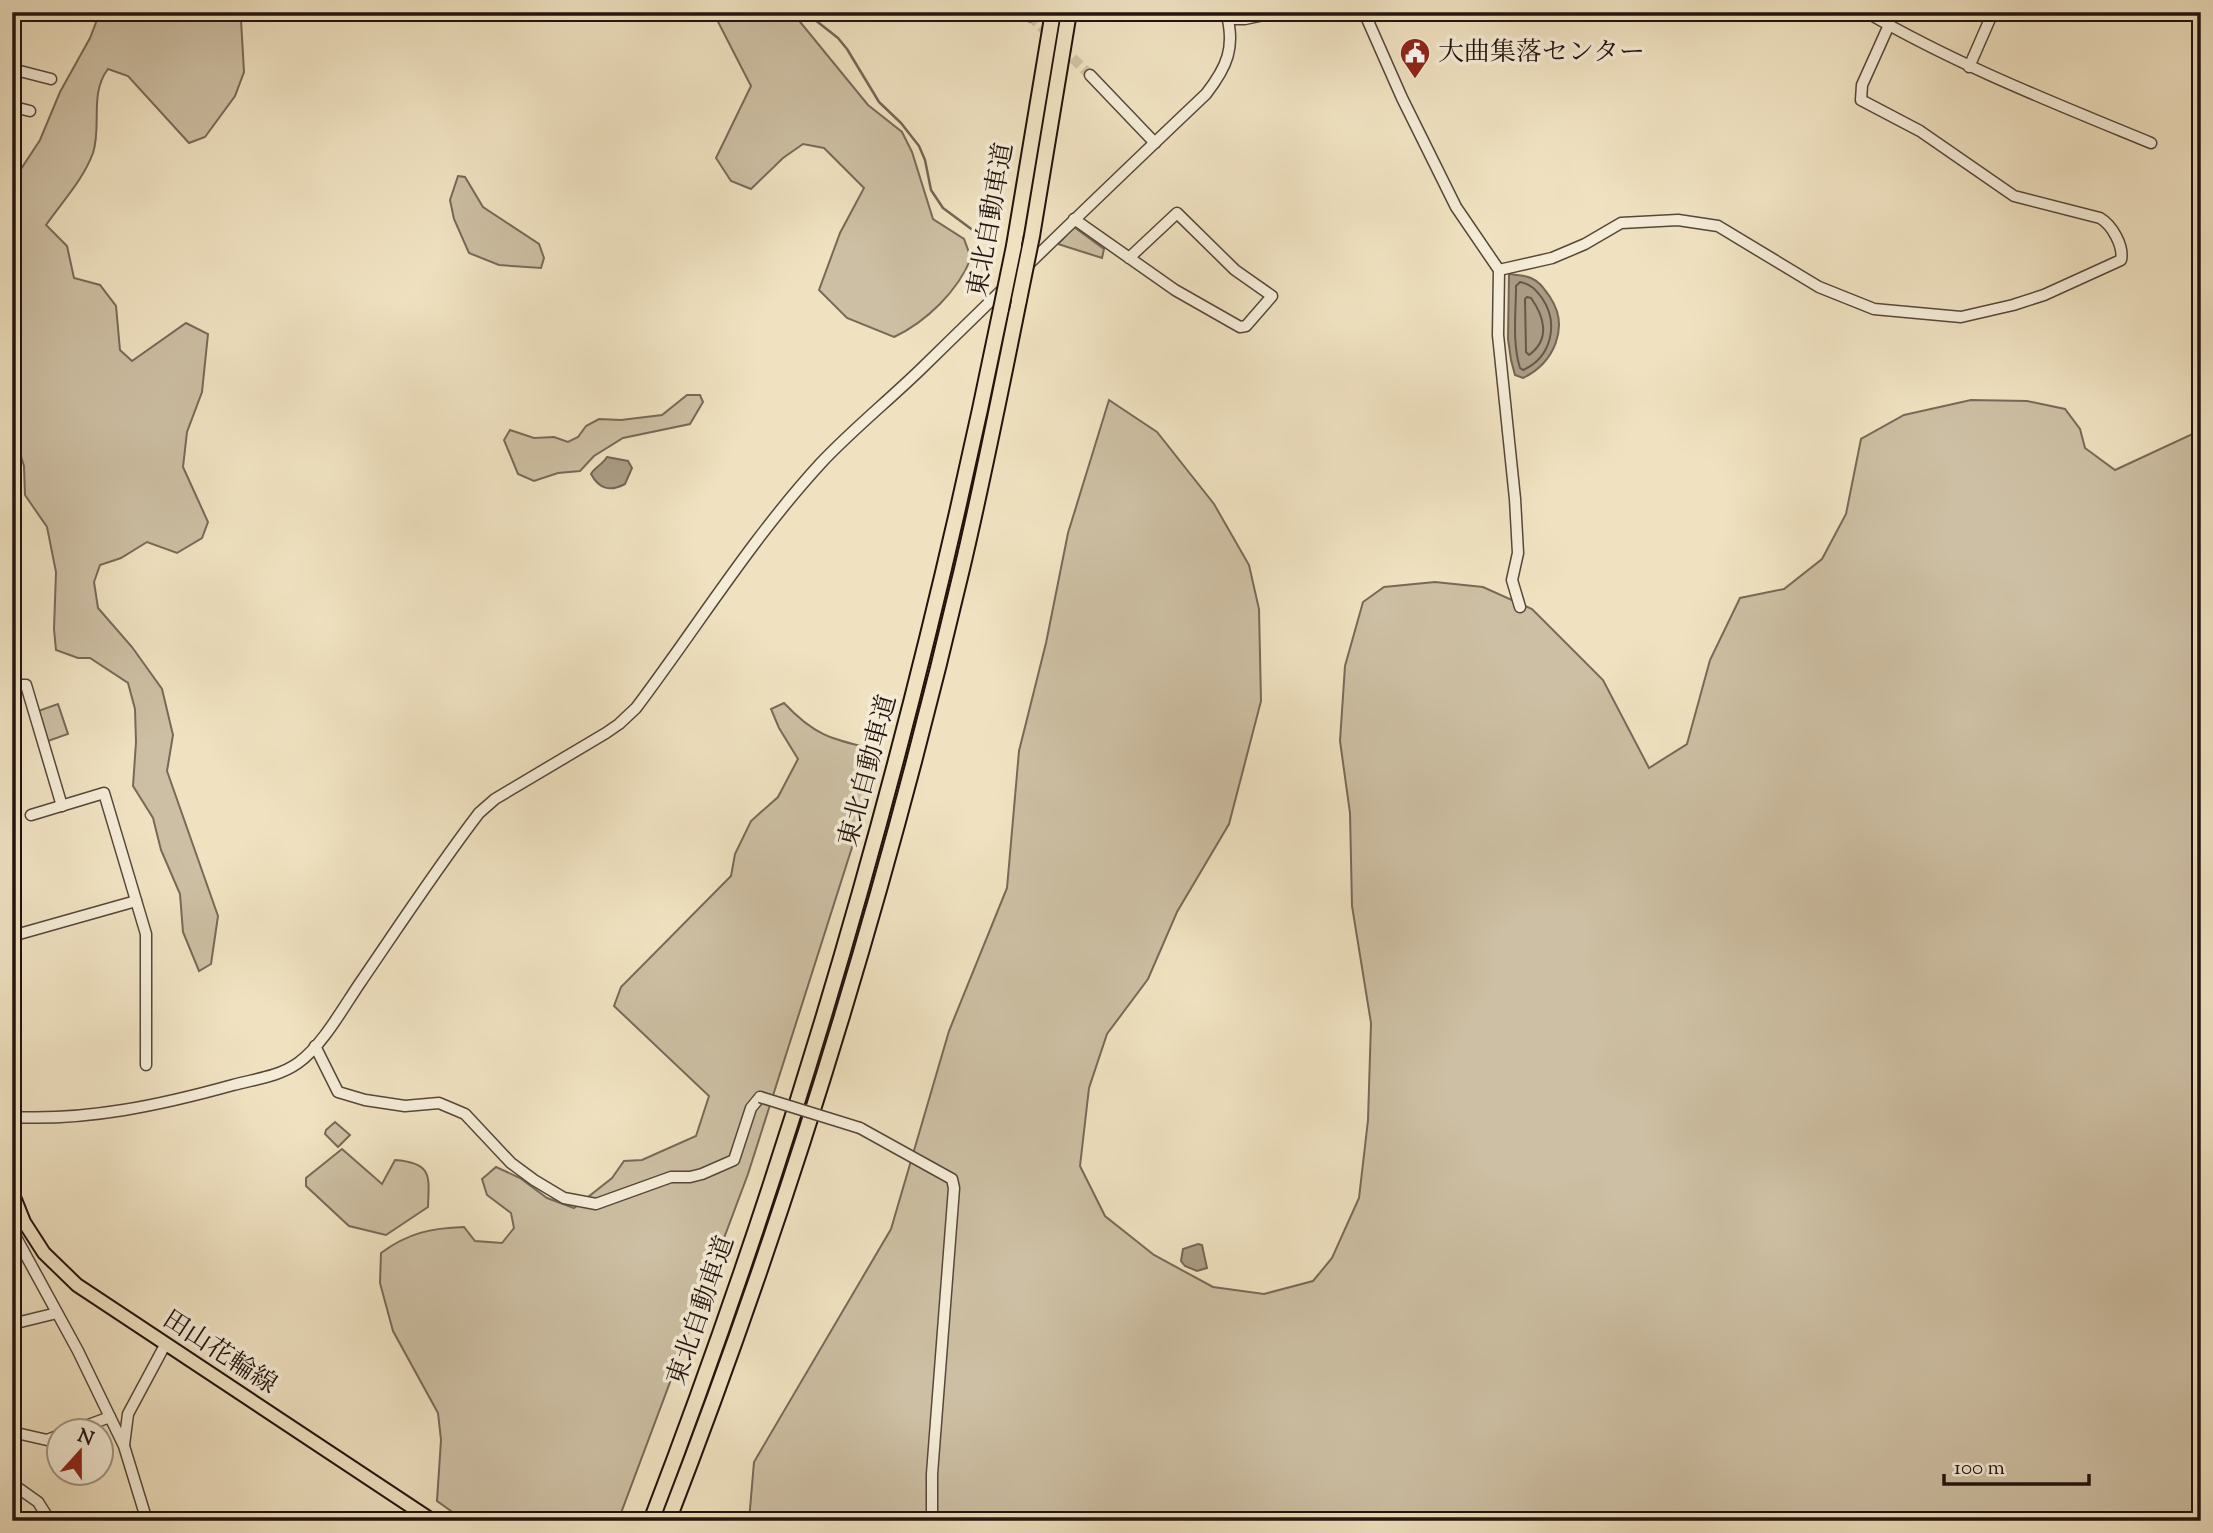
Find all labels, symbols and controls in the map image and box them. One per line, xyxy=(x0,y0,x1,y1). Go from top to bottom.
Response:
place label: 大曲集落センター xyxy=(1438,35,1645,72)
public building icon: 大曲集落センター xyxy=(1398,36,1432,80)
street label: 東北自動車道 xyxy=(960,140,1024,300)
street label: 東北自動車道 xyxy=(831,691,907,851)
street label: 東北自動車道 xyxy=(659,1231,745,1391)
street label: 田山花輪線 xyxy=(154,1302,284,1404)
north arrow xyxy=(46,1418,116,1488)
text: N xyxy=(73,1423,97,1454)
scale bar xyxy=(1944,1442,2089,1486)
text: 100 m xyxy=(1954,1454,2005,1484)

